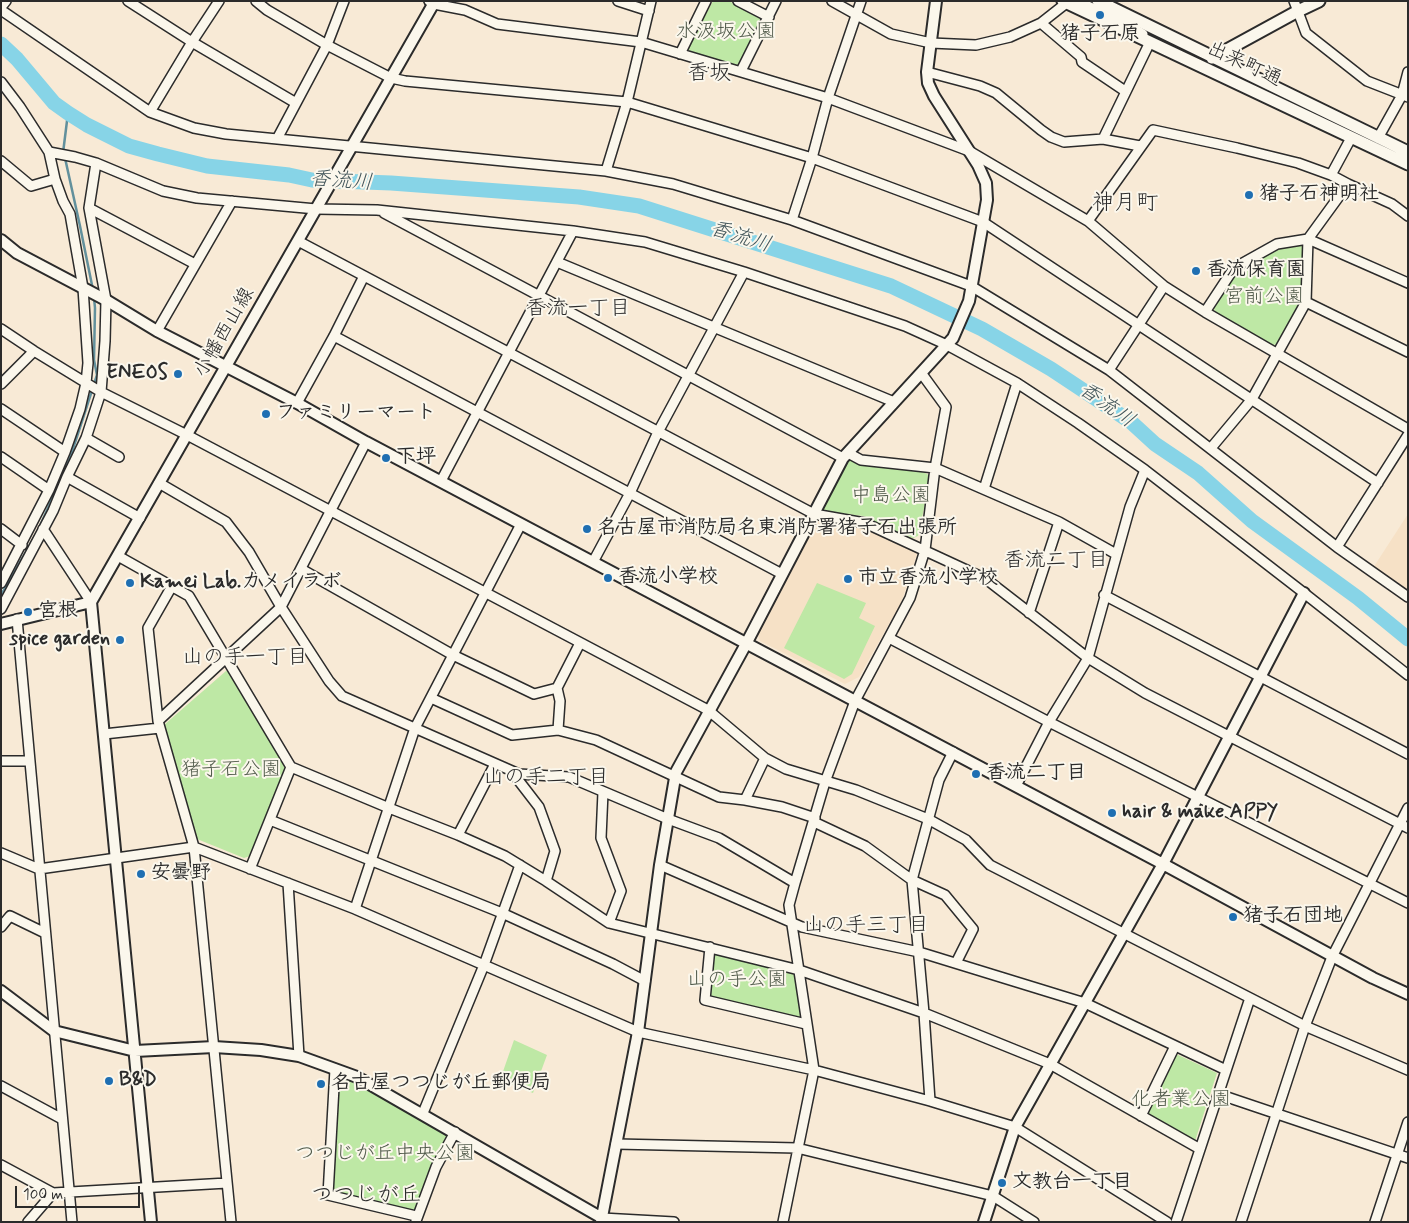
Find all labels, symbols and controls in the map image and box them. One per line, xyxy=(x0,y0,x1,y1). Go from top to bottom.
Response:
marker: 猪子石原 xyxy=(1094,9,1106,21)
park label: 水汲坂公園 xyxy=(676,21,776,45)
place label: 猪子石原 xyxy=(1060,23,1140,47)
street label: 出来町通 xyxy=(1203,37,1285,93)
district label: 香坂 xyxy=(687,61,731,87)
water label: 香流川 xyxy=(309,167,373,197)
place label: 猪子石神明社 xyxy=(1259,183,1379,207)
marker: 猪子石神明社 xyxy=(1243,189,1255,201)
district label: 神月町 xyxy=(1092,191,1158,217)
water label: 香流川 xyxy=(706,217,774,259)
place label: 香流保育園 xyxy=(1206,259,1306,283)
marker: 香流保育園 xyxy=(1190,265,1202,277)
street label: 小幡西山線 xyxy=(190,284,260,382)
park label: 宮前公園 xyxy=(1224,286,1304,310)
district label: 香流一丁目 xyxy=(526,297,630,323)
place label: ENEOS xyxy=(106,362,168,386)
marker: ENEOS xyxy=(172,368,184,380)
water label: 香流川 xyxy=(1073,378,1139,434)
place label: ファミリーマート xyxy=(276,402,436,426)
marker: ファミリーマート xyxy=(260,408,272,420)
place label: 下坪 xyxy=(396,446,436,470)
marker: 下坪 xyxy=(380,452,392,464)
park label: 中島公園 xyxy=(851,485,931,509)
place label: 名古屋市消防局名東消防署猪子石出張所 xyxy=(597,517,957,541)
marker: 名古屋市消防局名東消防署猪子石出張所 xyxy=(581,523,593,535)
district label: 香流二丁目 xyxy=(1004,549,1108,575)
place label: 香流小学校 xyxy=(618,566,718,590)
place label: 市立香流小学校 xyxy=(858,567,998,591)
place label: Kamei Lab.カメイラボ xyxy=(140,571,341,595)
marker: 香流小学校 xyxy=(602,572,614,584)
marker: 市立香流小学校 xyxy=(842,573,854,585)
marker: Kamei Lab.カメイラボ xyxy=(124,577,136,589)
place label: 宮根 xyxy=(38,600,78,624)
marker: 宮根 xyxy=(22,606,34,618)
place label: spice garden xyxy=(9,628,110,652)
marker: spice garden xyxy=(114,634,126,646)
district label: 山の手一丁目 xyxy=(182,646,308,672)
park label: 猪子石公園 xyxy=(181,759,281,783)
place label: 香流二丁目 xyxy=(986,762,1086,786)
district label: 山の手二丁目 xyxy=(483,766,609,792)
marker: 香流二丁目 xyxy=(970,768,982,780)
place label: hair & make APPY xyxy=(1122,801,1278,825)
marker: hair & make APPY xyxy=(1106,807,1118,819)
place label: 安曇野 xyxy=(151,862,211,886)
marker: 安曇野 xyxy=(135,868,147,880)
place label: 猪子石団地 xyxy=(1243,905,1343,929)
marker: 猪子石団地 xyxy=(1227,911,1239,923)
district label: 山の手三丁目 xyxy=(803,914,929,940)
park label: 山の手公園 xyxy=(687,969,787,993)
place label: B&D xyxy=(119,1069,157,1093)
place label: 名古屋つつじが丘郵便局 xyxy=(331,1072,551,1096)
marker: B&D xyxy=(103,1075,115,1087)
marker: 名古屋つつじが丘郵便局 xyxy=(315,1078,327,1090)
park label: 化者業公園 xyxy=(1131,1089,1231,1113)
park label: つつじが丘中央公園 xyxy=(295,1143,475,1167)
place label: 文教台一丁目 xyxy=(1012,1171,1132,1195)
scale bar xyxy=(18,1176,142,1208)
marker: 文教台一丁目 xyxy=(996,1177,1008,1189)
district label: つつじが丘 xyxy=(311,1183,421,1209)
text: 100 m xyxy=(23,1185,63,1205)

